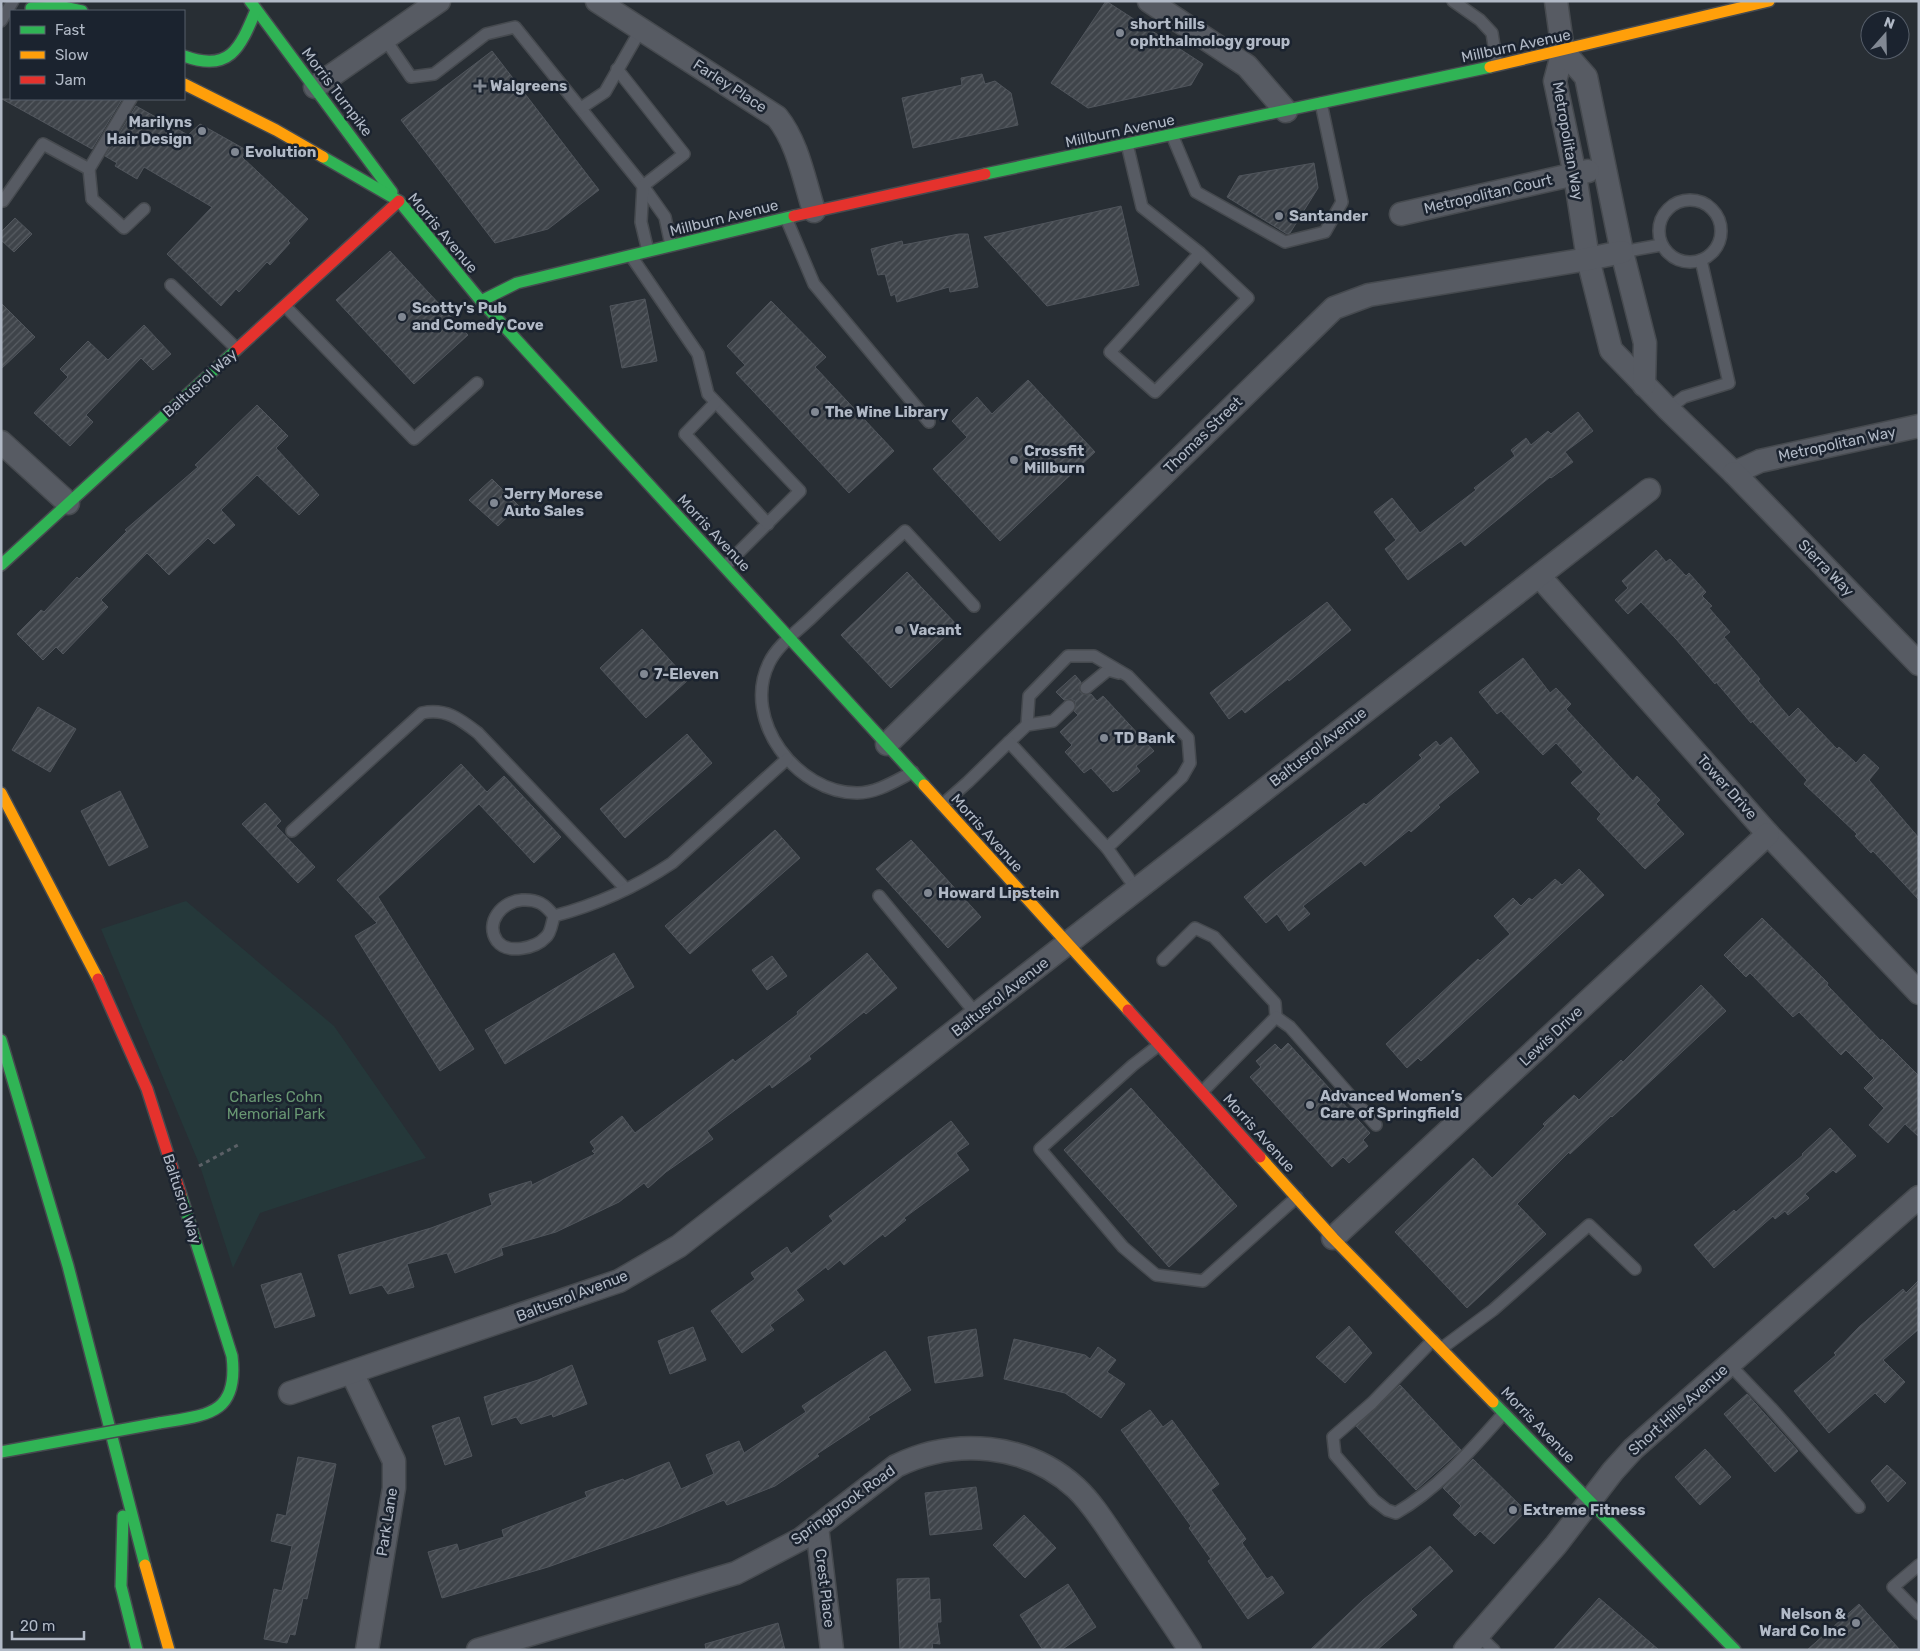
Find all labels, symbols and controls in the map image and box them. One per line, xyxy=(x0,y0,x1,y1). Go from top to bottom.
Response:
legend xyxy=(10,10,185,100)
north arrow xyxy=(1860,10,1910,60)
text: N xyxy=(1882,14,1897,33)
place label: short hills ophthalmology group xyxy=(1130,15,1290,50)
text: Fast xyxy=(55,21,85,39)
street label: Millburn Avenue xyxy=(1460,26,1572,66)
marker: short hills ophthalmology group xyxy=(1114,27,1126,39)
street label: Morris Turnpike xyxy=(298,44,376,140)
text: Slow xyxy=(55,46,88,64)
street label: Farley Place xyxy=(690,56,770,116)
text: Jam xyxy=(55,71,86,89)
place label: Walgreens xyxy=(490,77,567,95)
marker: Walgreens xyxy=(474,80,486,92)
street label: Metropolitan Way xyxy=(1549,80,1587,202)
street label: Millburn Avenue xyxy=(1064,111,1176,151)
place label: Marilyns Hair Design xyxy=(107,113,192,148)
marker: Marilyns Hair Design xyxy=(196,125,208,137)
place label: Evolution xyxy=(245,143,316,161)
marker: Evolution xyxy=(229,146,241,158)
street label: Metropolitan Court xyxy=(1422,170,1554,218)
street label: Morris Avenue xyxy=(404,189,482,277)
street label: Millburn Avenue xyxy=(668,196,780,240)
place label: Santander xyxy=(1289,207,1368,225)
marker: Santander xyxy=(1273,210,1285,222)
place label: Scotty's Pub and Comedy Cove xyxy=(412,299,544,334)
marker: Scotty's Pub and Comedy Cove xyxy=(396,311,408,323)
street label: Baltusrol Way xyxy=(159,345,241,421)
street label: Thomas Street xyxy=(1160,393,1246,477)
place label: The Wine Library xyxy=(825,403,949,421)
marker: The Wine Library xyxy=(809,406,821,418)
street label: Metropolitan Way xyxy=(1777,423,1897,465)
place label: Crossfit Millburn xyxy=(1024,442,1085,477)
marker: Crossfit Millburn xyxy=(1008,454,1020,466)
place label: Jerry Morese Auto Sales xyxy=(504,485,603,520)
street label: Morris Avenue xyxy=(674,491,754,575)
marker: Jerry Morese Auto Sales xyxy=(488,497,500,509)
street label: Sierra Way xyxy=(1794,536,1858,600)
place label: Vacant xyxy=(909,621,962,639)
marker: Vacant xyxy=(893,624,905,636)
place label: 7-Eleven xyxy=(654,665,719,683)
marker: 7-Eleven xyxy=(638,668,650,680)
street label: Baltusrol Avenue xyxy=(1266,704,1370,790)
place label: TD Bank xyxy=(1114,729,1175,747)
marker: TD Bank xyxy=(1098,732,1110,744)
street label: Tower Drive xyxy=(1693,751,1761,823)
street label: Morris Avenue xyxy=(947,790,1027,876)
place label: Howard Lipstein xyxy=(938,884,1059,902)
marker: Howard Lipstein xyxy=(922,887,934,899)
street label: Baltusrol Avenue xyxy=(948,954,1052,1040)
street label: Lewis Drive xyxy=(1516,1002,1586,1070)
place label: Advanced Women’s Care of Springfield xyxy=(1320,1087,1463,1122)
park label: Charles Cohn Memorial Park xyxy=(227,1088,325,1123)
street label: Morris Avenue xyxy=(1219,1090,1299,1176)
marker: Advanced Women’s Care of Springfield xyxy=(1304,1099,1316,1111)
street label: Baltusrol Way xyxy=(159,1152,205,1246)
street label: Baltusrol Avenue xyxy=(514,1266,630,1326)
street label: Short Hills Avenue xyxy=(1625,1361,1731,1459)
street label: Morris Avenue xyxy=(1497,1383,1579,1467)
street label: Springbrook Road xyxy=(787,1461,899,1549)
street label: Park Lane xyxy=(373,1487,401,1557)
place label: Extreme Fitness xyxy=(1523,1501,1646,1519)
marker: Extreme Fitness xyxy=(1507,1504,1519,1516)
street label: Crest Place xyxy=(811,1548,839,1628)
place label: Nelson & Ward Co Inc xyxy=(1759,1605,1846,1640)
scale bar xyxy=(12,1608,85,1640)
text: 20 m xyxy=(20,1617,55,1635)
marker: Nelson & Ward Co Inc xyxy=(1850,1617,1862,1629)

